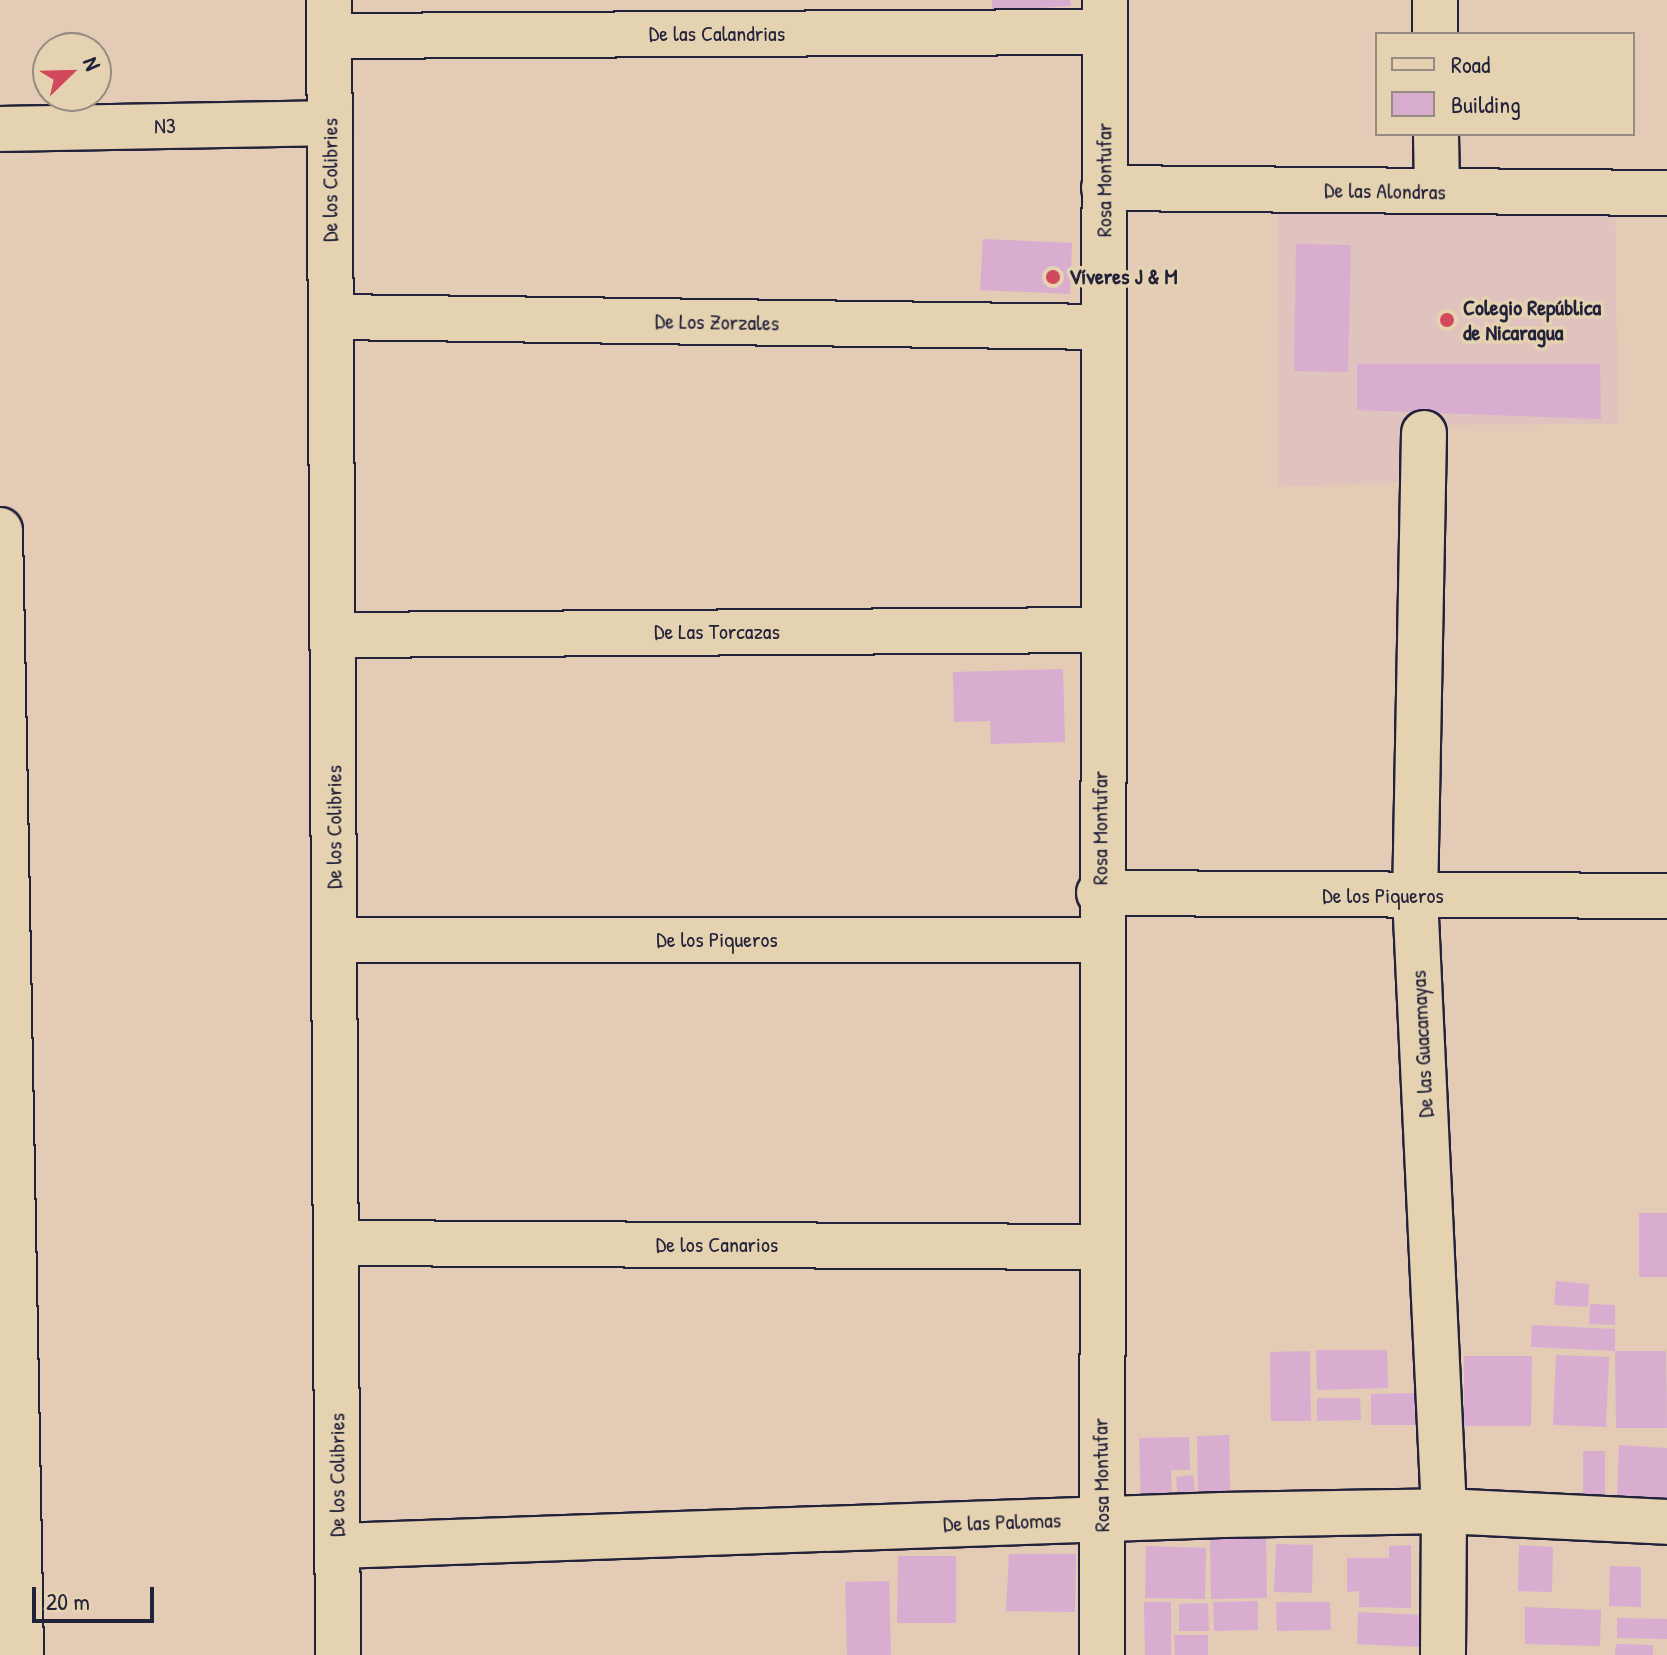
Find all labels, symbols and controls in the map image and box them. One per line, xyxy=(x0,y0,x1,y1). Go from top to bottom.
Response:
street label: De las Calandrias xyxy=(649,21,785,47)
north arrow xyxy=(32,32,112,112)
legend xyxy=(1375,32,1635,136)
text: Road xyxy=(1451,48,1490,80)
text: N xyxy=(76,52,108,75)
text: Building xyxy=(1451,88,1521,120)
street label: N3 xyxy=(154,113,176,139)
street label: De los Colibries xyxy=(317,118,343,242)
street label: Rosa Montufar xyxy=(1091,123,1117,237)
street label: De las Alondras xyxy=(1324,177,1446,205)
place label: Víveres J & M xyxy=(1069,264,1178,290)
marker: Víveres J & M xyxy=(1044,268,1062,286)
place label: Colegio República de Nicaragua xyxy=(1463,294,1601,346)
street label: De Los Zorzales xyxy=(655,308,779,336)
marker: Colegio República de Nicaragua xyxy=(1438,311,1456,329)
street label: De Las Torcazas xyxy=(654,619,780,645)
street label: De los Colibries xyxy=(321,765,347,889)
street label: Rosa Montufar xyxy=(1087,771,1113,885)
street label: De los Piqueros xyxy=(1322,883,1444,909)
street label: De los Piqueros xyxy=(656,927,778,953)
street label: De las Guacamayas xyxy=(1405,970,1439,1118)
street label: De los Canarios xyxy=(656,1232,778,1258)
street label: De los Colibries xyxy=(324,1413,350,1537)
street label: Rosa Montufar xyxy=(1087,1418,1115,1532)
street label: De las Palomas xyxy=(942,1507,1062,1537)
scale bar xyxy=(36,1571,158,1621)
text: 20 m xyxy=(46,1585,90,1617)

